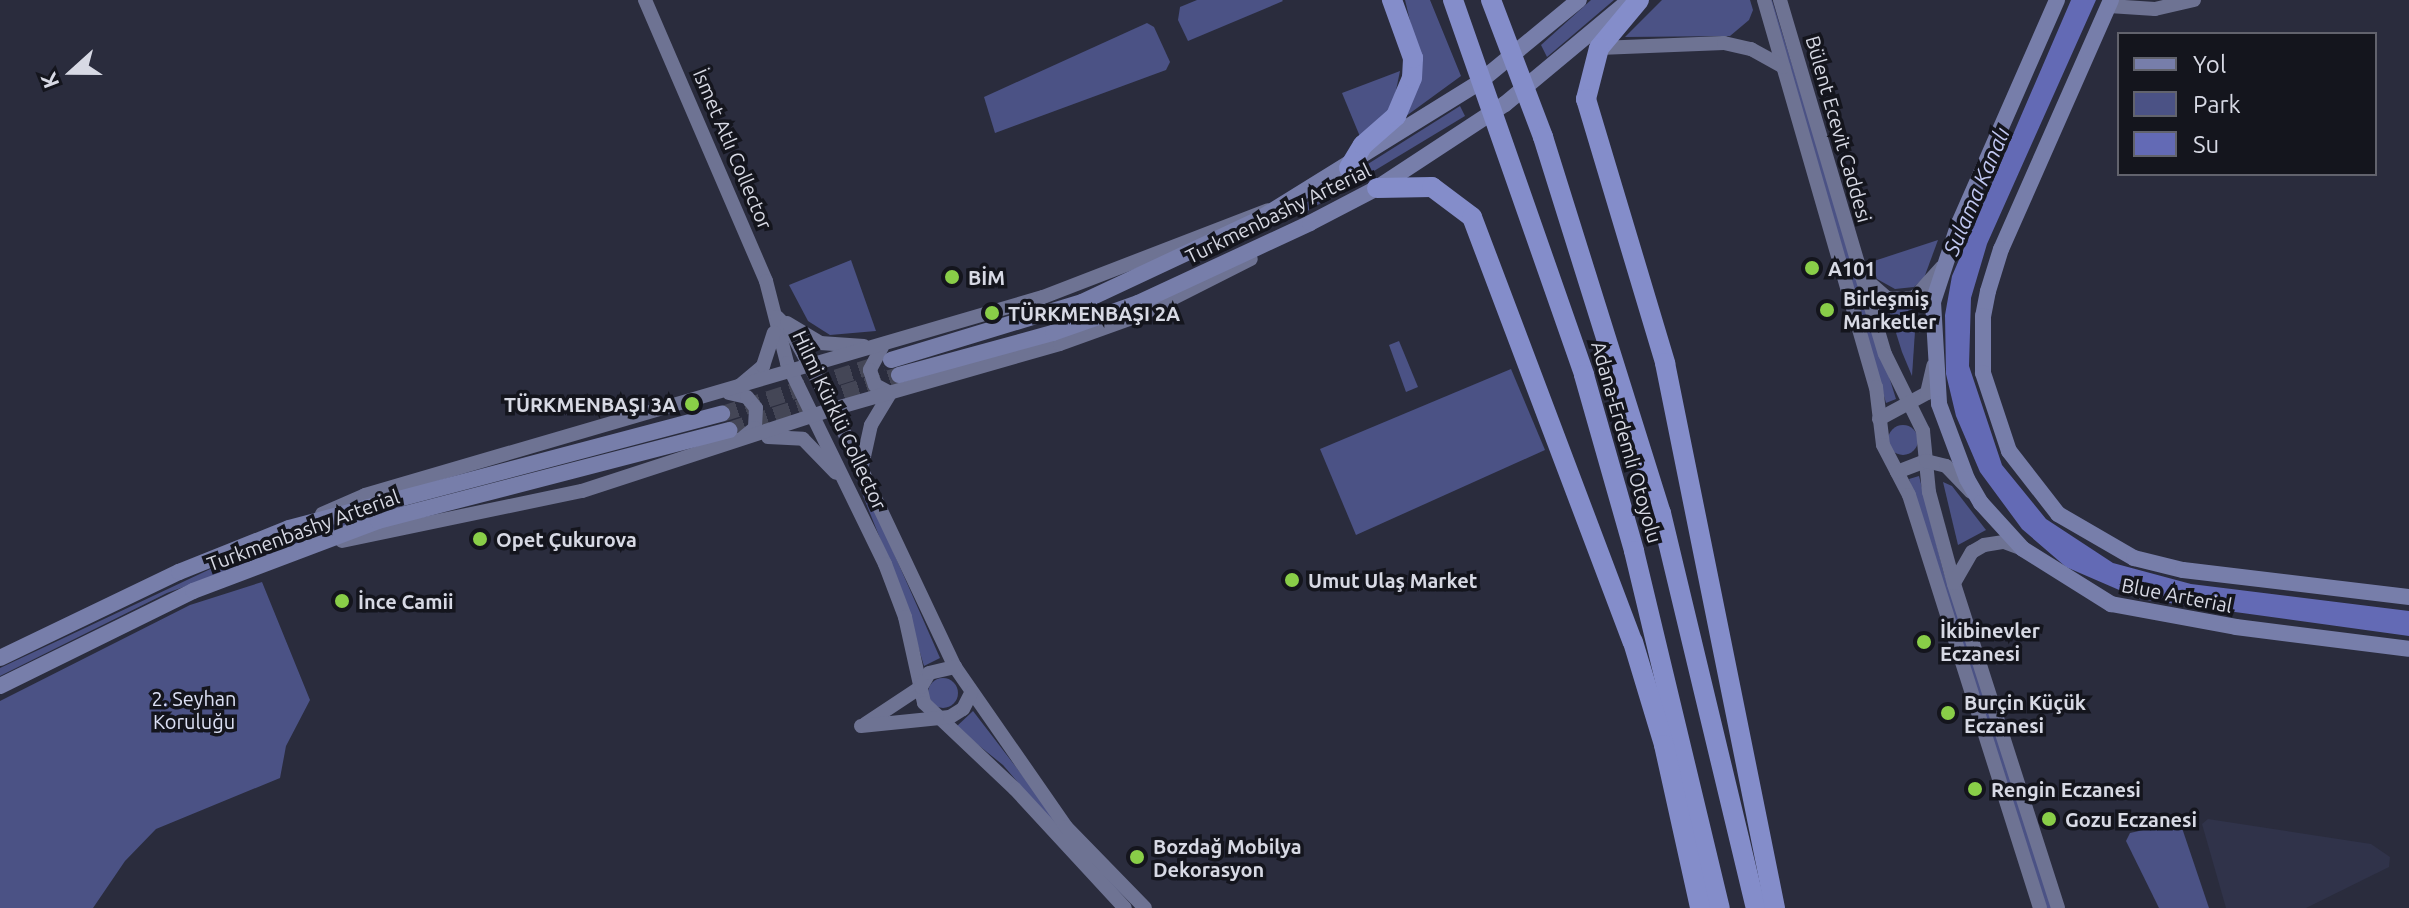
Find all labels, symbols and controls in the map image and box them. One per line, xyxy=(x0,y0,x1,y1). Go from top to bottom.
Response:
north arrow xyxy=(32,32,112,112)
legend xyxy=(2117,32,2377,176)
street label: Bülent Ecevit Caddesi xyxy=(1801,33,1877,225)
text: Yol xyxy=(2193,51,2226,78)
street label: İsmet Atlı Collector xyxy=(688,65,778,233)
text: K xyxy=(35,69,63,92)
text: Park xyxy=(2193,91,2241,118)
water label: Sulama Kanalı xyxy=(1937,123,2015,259)
text: Su xyxy=(2193,131,2219,158)
street label: Turkmenbashy Arterial xyxy=(1182,158,1374,268)
place label: A101 xyxy=(1828,256,1876,280)
marker: A101 xyxy=(1803,259,1821,277)
place label: BİM xyxy=(968,265,1005,289)
marker: BİM xyxy=(943,268,961,286)
place label: Birleşmiş Marketler xyxy=(1843,286,1936,333)
place label: TÜRKMENBAŞI 2A xyxy=(1008,301,1180,325)
marker: Birleşmiş Marketler xyxy=(1818,301,1836,319)
marker: TÜRKMENBAŞI 2A xyxy=(983,304,1001,322)
street label: Hilmi Kürklü Collector xyxy=(788,327,892,513)
street label: Adana-Erdemli Otoyolu xyxy=(1587,338,1667,546)
place label: TÜRKMENBAŞI 3A xyxy=(504,392,676,416)
marker: TÜRKMENBAŞI 3A xyxy=(683,395,701,413)
street label: Turkmenbashy Arterial xyxy=(204,484,402,576)
place label: Opet Çukurova xyxy=(496,527,637,551)
marker: Opet Çukurova xyxy=(471,530,489,548)
place label: Umut Ulaş Market xyxy=(1308,568,1477,592)
marker: Umut Ulaş Market xyxy=(1283,571,1301,589)
street label: Blue Arterial xyxy=(2120,572,2234,618)
place label: İnce Camii xyxy=(358,589,454,613)
marker: İnce Camii xyxy=(333,592,351,610)
place label: İkibinevler Eczanesi xyxy=(1940,618,2040,665)
marker: İkibinevler Eczanesi xyxy=(1915,633,1933,651)
park label: 2. Seyhan Koruluğu xyxy=(151,687,237,734)
place label: Burçin Küçük Eczanesi xyxy=(1964,690,2086,737)
marker: Burçin Küçük Eczanesi xyxy=(1939,704,1957,722)
place label: Rengin Eczanesi xyxy=(1991,777,2141,801)
marker: Rengin Eczanesi xyxy=(1966,780,1984,798)
place label: Gozu Eczanesi xyxy=(2065,807,2197,831)
marker: Gozu Eczanesi xyxy=(2040,810,2058,828)
place label: Bozdağ Mobilya Dekorasyon xyxy=(1153,834,1302,881)
marker: Bozdağ Mobilya Dekorasyon xyxy=(1128,848,1146,866)

